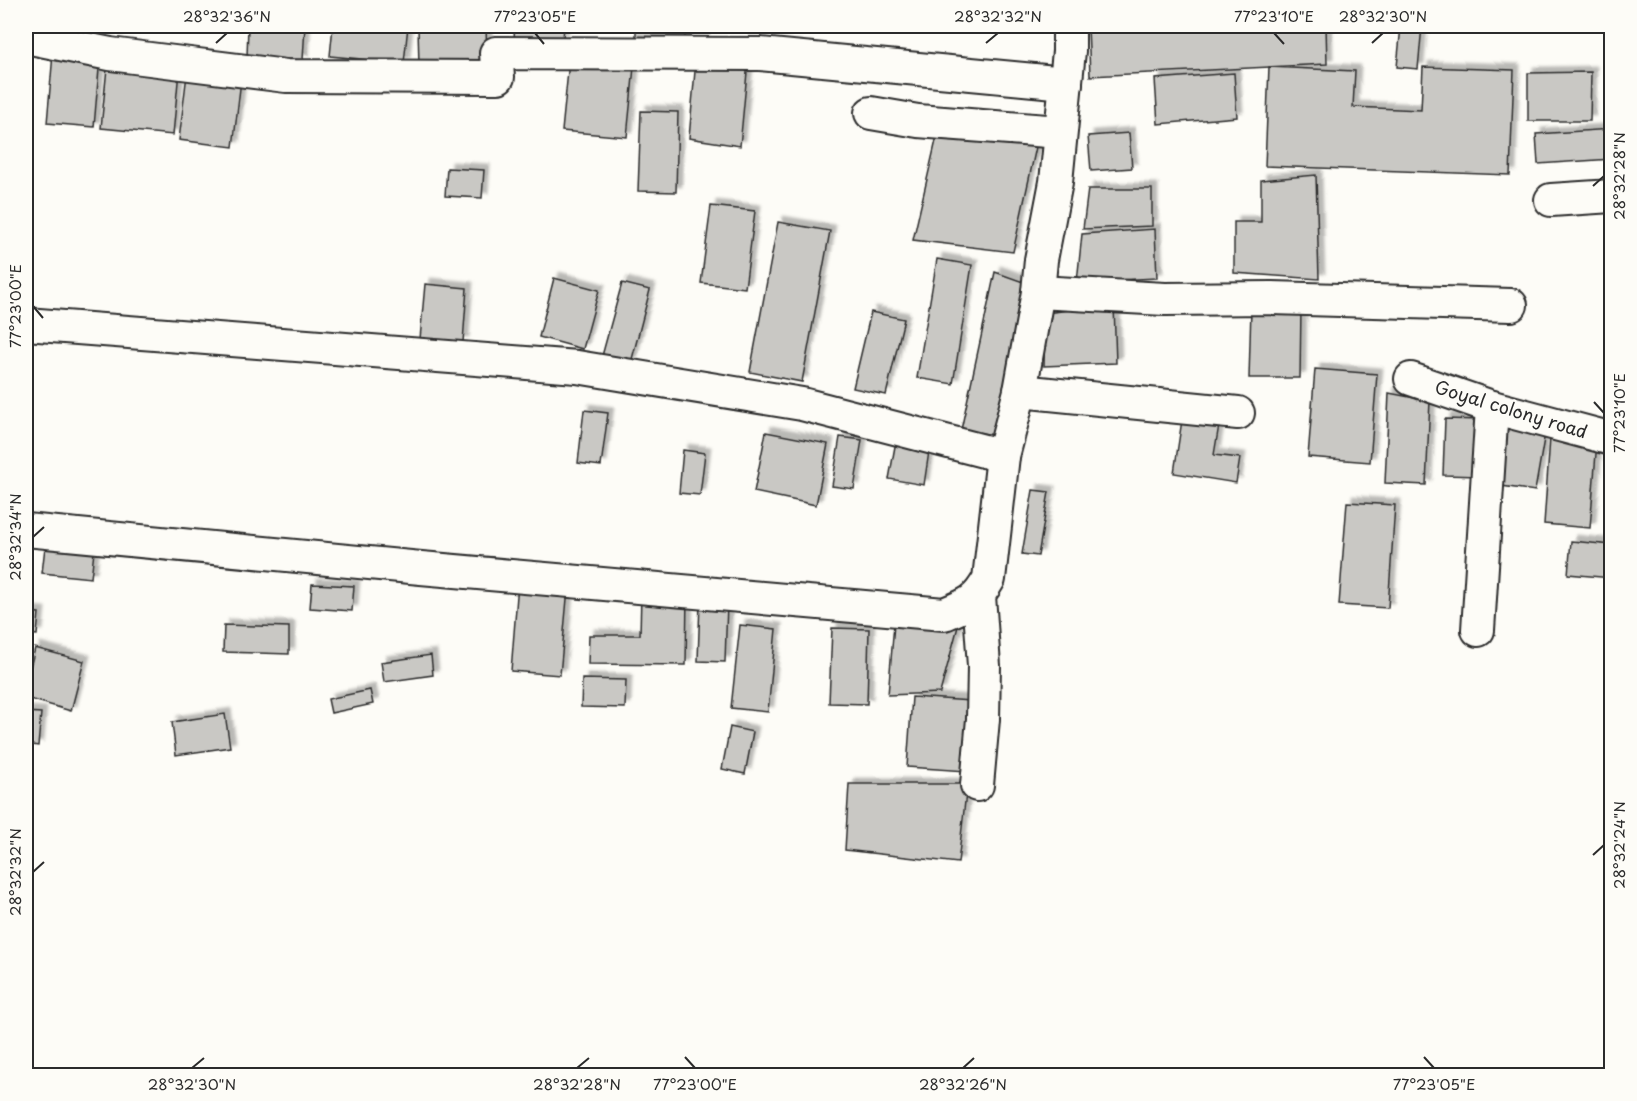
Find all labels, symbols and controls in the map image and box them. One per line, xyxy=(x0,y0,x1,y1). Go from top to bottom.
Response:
text: 28°32'36"N xyxy=(183,4,271,27)
text: 77°23'05"E xyxy=(494,4,576,27)
text: 28°32'32"N xyxy=(954,4,1042,27)
text: 77°23'10"E xyxy=(1234,4,1314,27)
text: 28°32'30"N xyxy=(1339,4,1427,27)
text: 28°32'28"N xyxy=(1607,132,1630,220)
text: 77°23'00"E xyxy=(3,264,26,348)
street label: Goyal colony road xyxy=(1432,373,1591,445)
text: 77°23'10"E xyxy=(1607,373,1630,453)
text: 28°32'34"N xyxy=(3,493,26,581)
text: 28°32'24"N xyxy=(1607,801,1630,889)
text: 28°32'32"N xyxy=(3,828,26,916)
text: 28°32'30"N xyxy=(148,1072,236,1095)
text: 28°32'28"N xyxy=(533,1072,621,1095)
text: 77°23'00"E xyxy=(653,1072,737,1095)
text: 28°32'26"N xyxy=(919,1072,1007,1095)
text: 77°23'05"E xyxy=(1393,1072,1475,1095)

